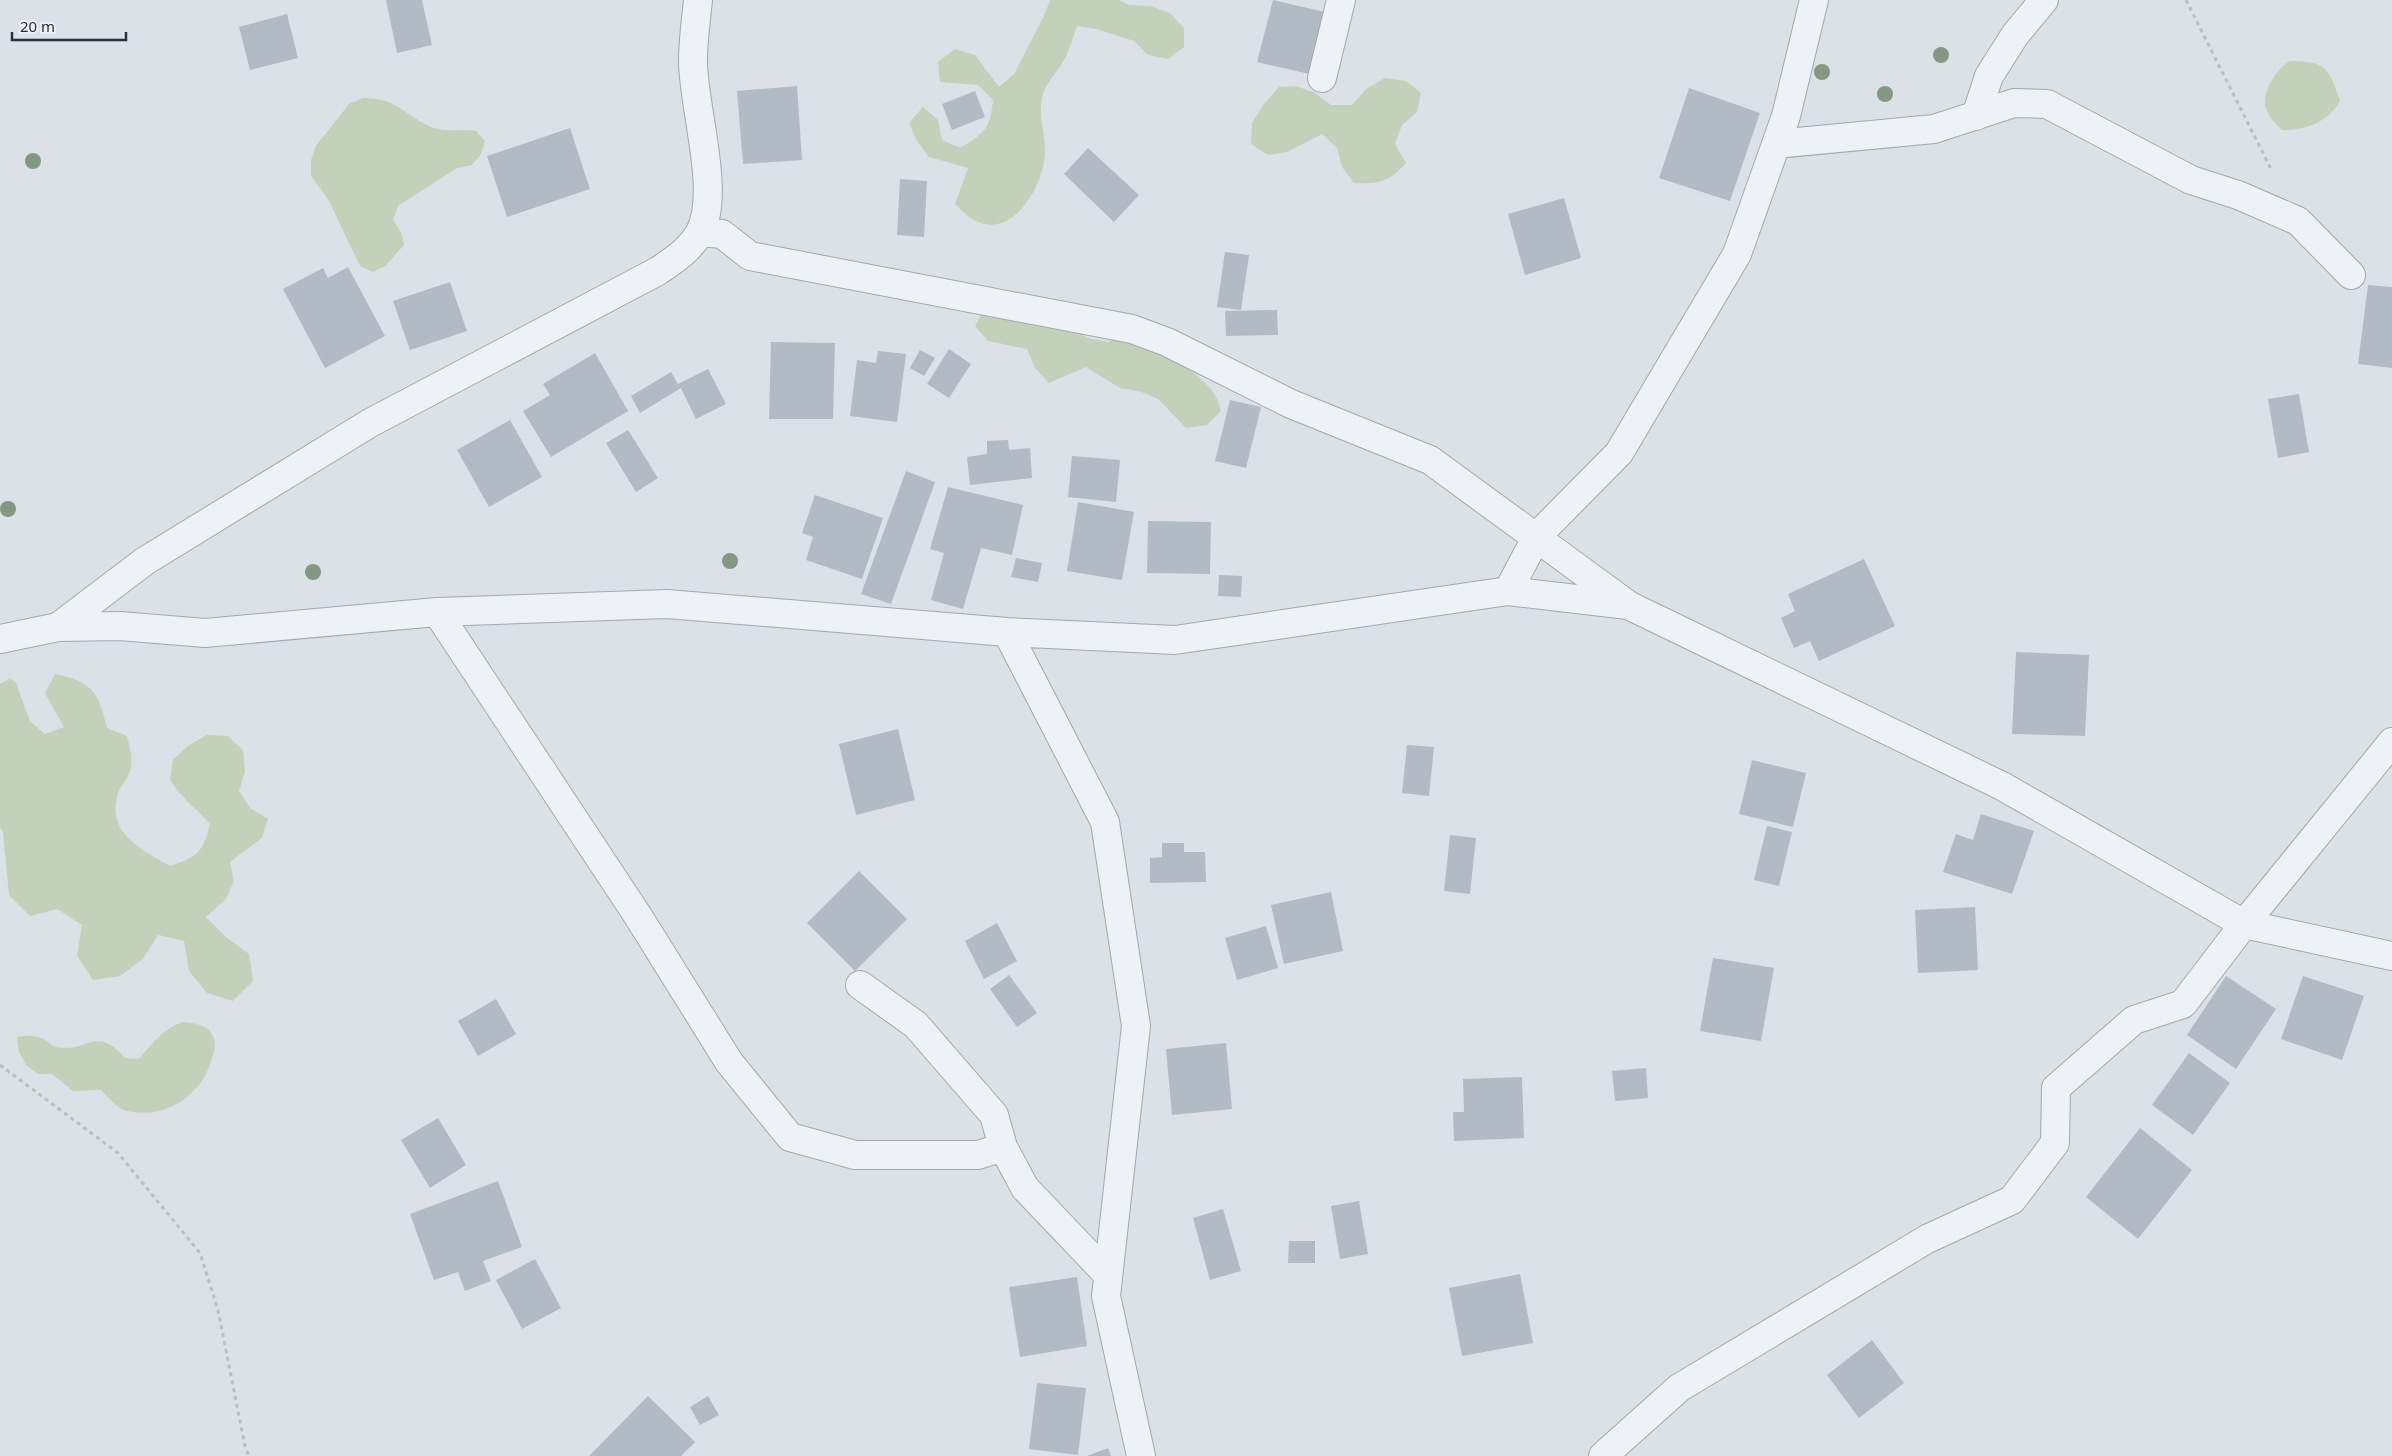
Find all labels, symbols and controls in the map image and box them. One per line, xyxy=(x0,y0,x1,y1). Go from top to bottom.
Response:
scale bar xyxy=(12,10,126,42)
text: 20 m xyxy=(20,16,55,36)

